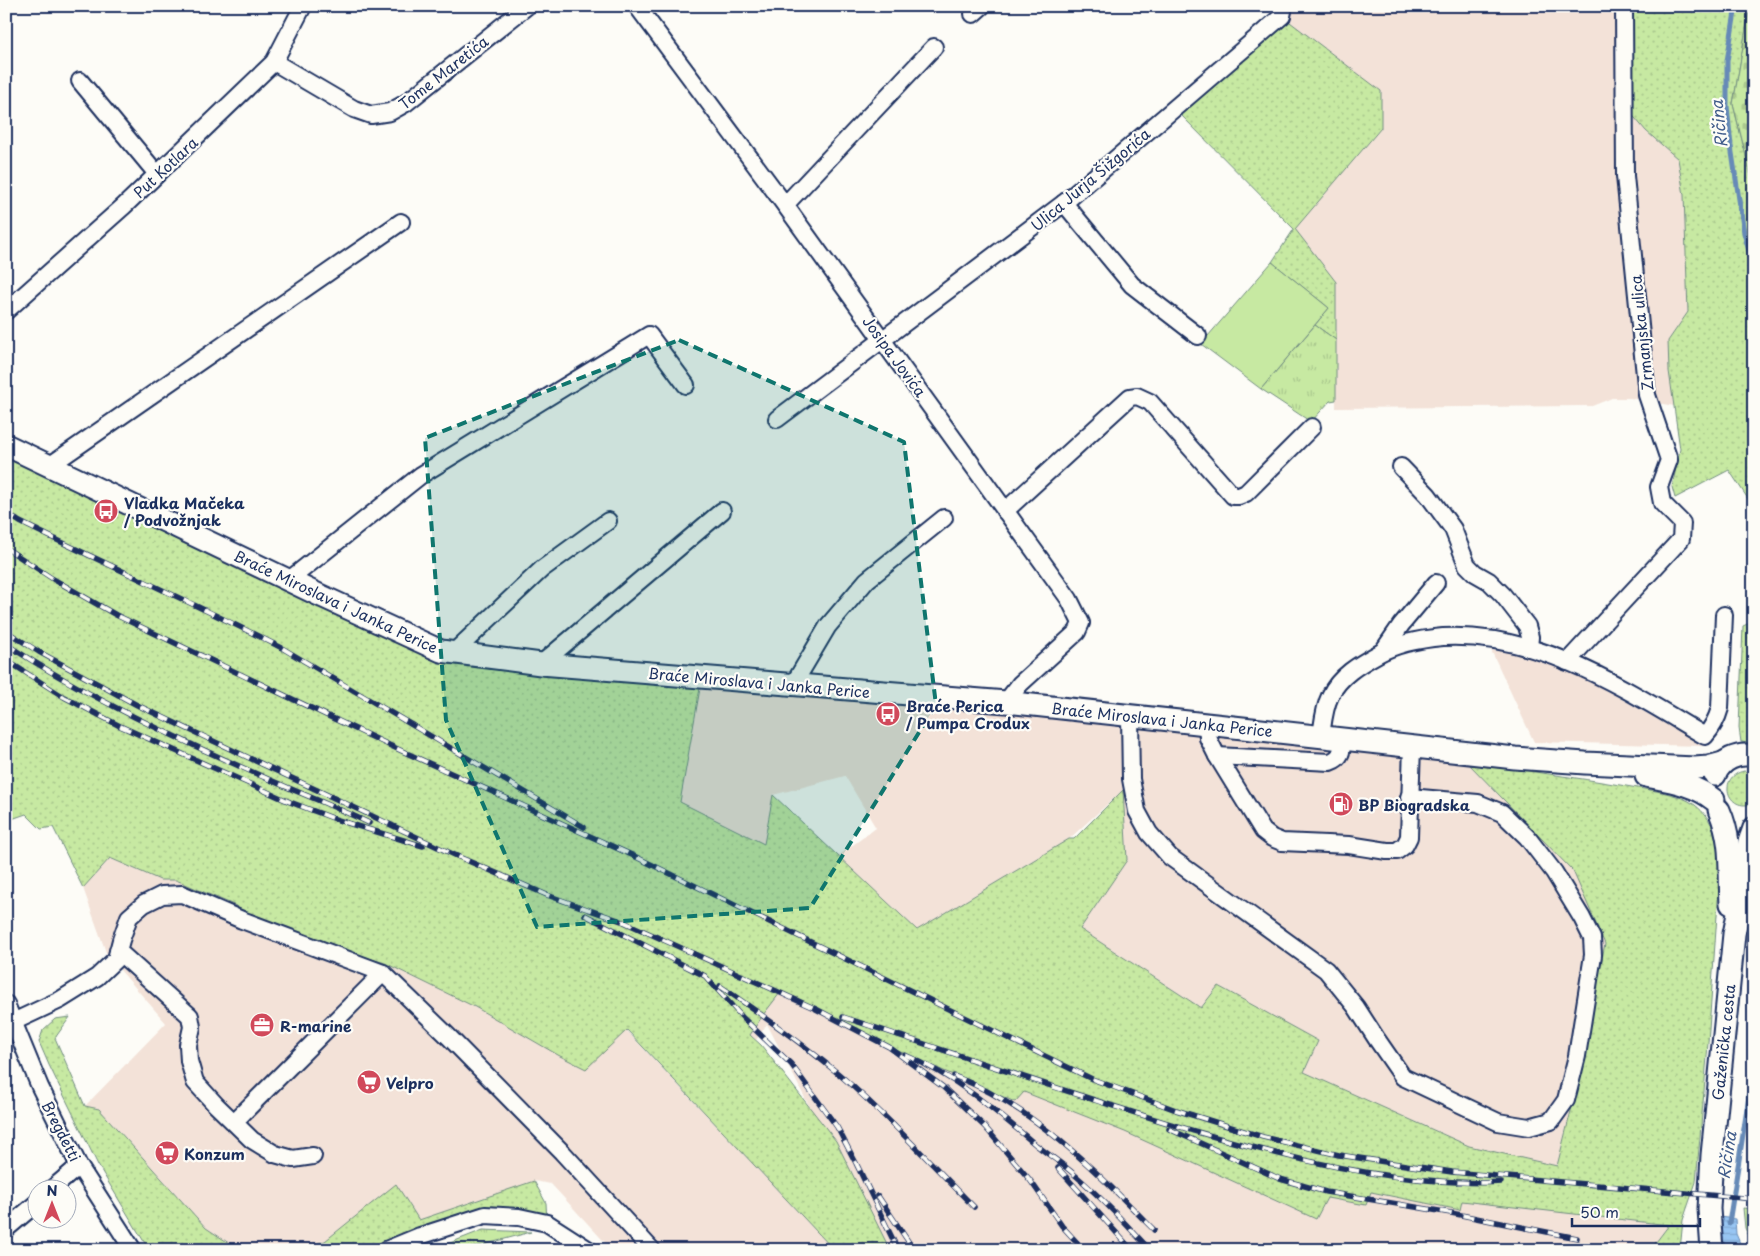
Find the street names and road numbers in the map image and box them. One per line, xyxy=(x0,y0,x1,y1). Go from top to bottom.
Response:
street label: Tome Maretića xyxy=(393,29,493,114)
street label: Ulica Jurja Šižgorića xyxy=(1025,122,1155,236)
street label: Put Kotlara xyxy=(128,131,203,203)
street label: Zrmanjska ulica xyxy=(1623,273,1659,392)
street label: Josipa Jovića xyxy=(858,311,933,402)
street label: Braće Miroslava i Janka Perice xyxy=(230,544,442,658)
street label: Braće Miroslava i Janka Perice xyxy=(647,661,871,703)
street label: Braće Miroslava i Janka Perice xyxy=(1050,696,1274,742)
street label: Gaženička cesta xyxy=(1705,982,1741,1101)
street label: Bregdetti xyxy=(37,1097,87,1165)

